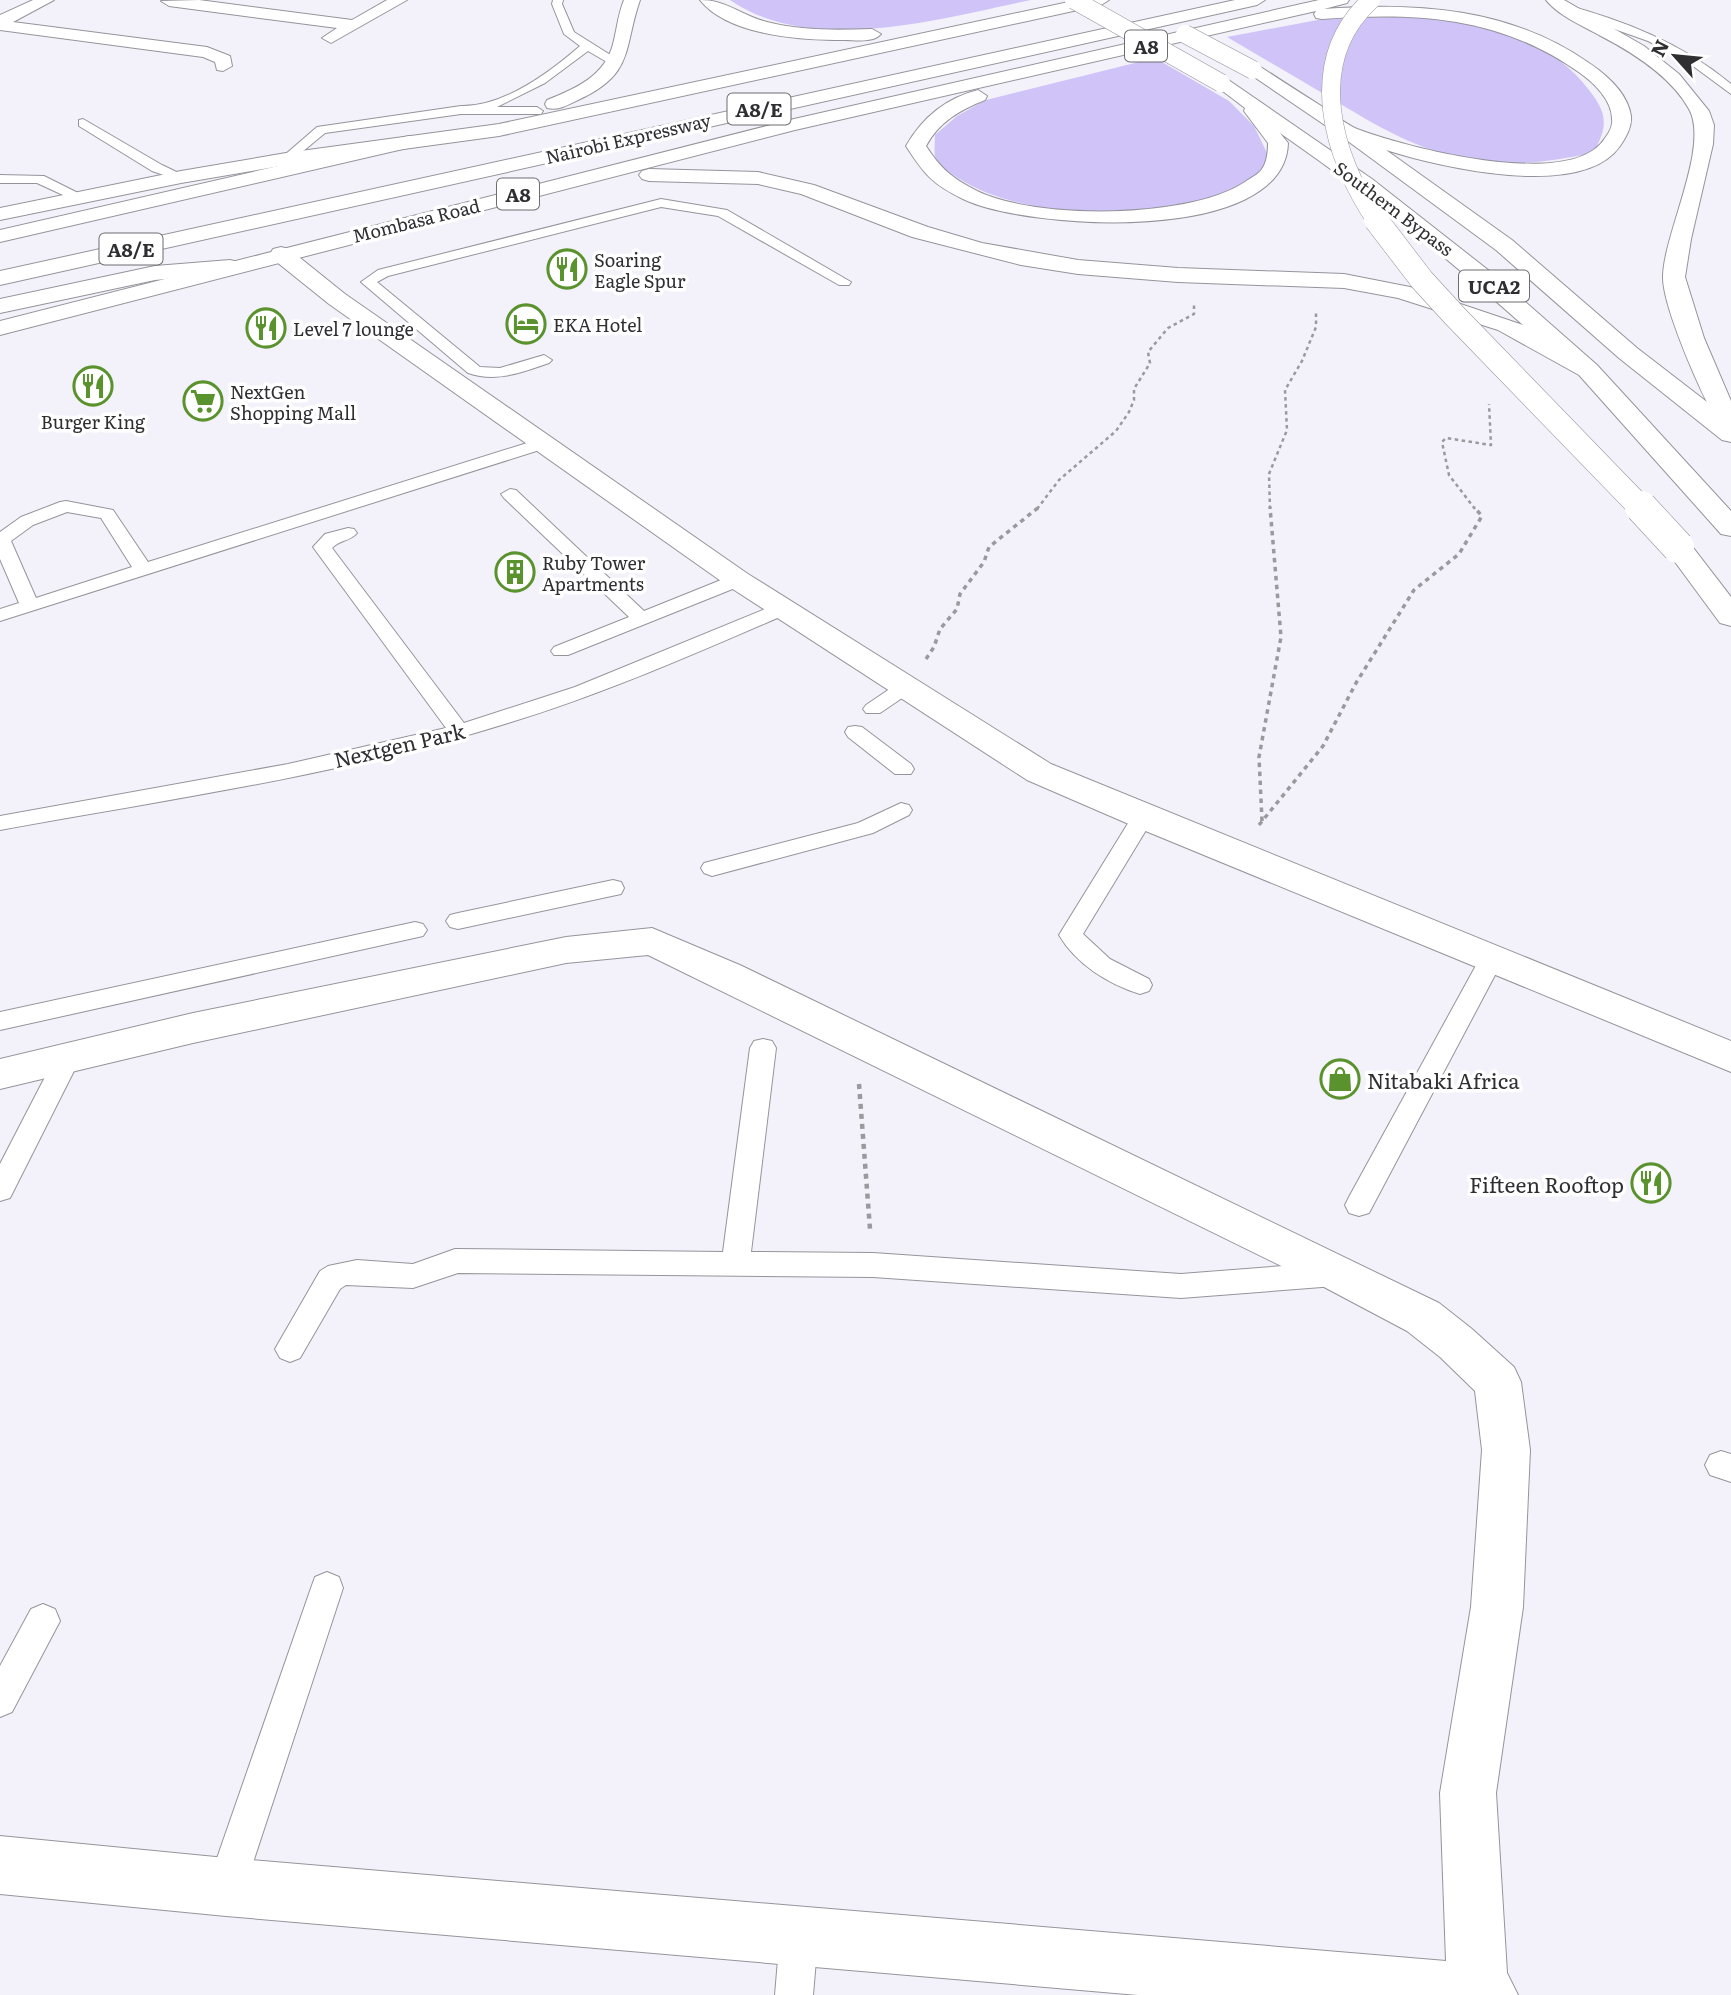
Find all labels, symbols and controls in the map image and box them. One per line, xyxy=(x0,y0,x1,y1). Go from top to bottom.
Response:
north arrow xyxy=(1640,21,1710,91)
road number: A8 xyxy=(1125,30,1167,61)
text: N xyxy=(1643,34,1675,61)
road number: A8/E xyxy=(728,94,790,124)
street label: Nairobi Expressway xyxy=(542,106,714,170)
street label: Southern Bypass xyxy=(1329,154,1459,262)
road number: A8 xyxy=(497,178,539,210)
street label: Mombasa Road xyxy=(349,191,483,249)
road number: A8/E xyxy=(100,233,162,264)
place label: Soaring Eagle Spur xyxy=(594,246,686,294)
restaurant icon: Soaring Eagle Spur xyxy=(546,248,588,290)
road number: UCA2 xyxy=(1459,270,1529,302)
hotel icon: EKA Hotel xyxy=(505,303,547,345)
restaurant icon: Level 7 lounge xyxy=(245,307,287,349)
place label: EKA Hotel xyxy=(553,311,642,338)
place label: Level 7 lounge xyxy=(293,315,414,342)
restaurant icon: Burger King xyxy=(72,365,114,407)
place label: NextGen Shopping Mall xyxy=(230,378,356,426)
supermarket icon: NextGen Shopping Mall xyxy=(182,380,224,422)
place label: Burger King xyxy=(41,408,146,435)
place label: Ruby Tower Apartments xyxy=(542,549,646,597)
building icon: Ruby Tower Apartments xyxy=(494,551,536,593)
street label: Nextgen Park xyxy=(330,714,468,774)
shop icon: Nitabaki Africa xyxy=(1319,1058,1361,1100)
place label: Nitabaki Africa xyxy=(1367,1064,1520,1095)
restaurant icon: Fifteen Rooftop xyxy=(1630,1162,1672,1204)
place label: Fifteen Rooftop xyxy=(1469,1168,1624,1199)

